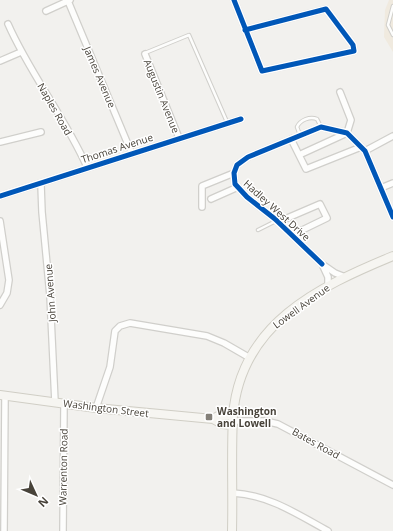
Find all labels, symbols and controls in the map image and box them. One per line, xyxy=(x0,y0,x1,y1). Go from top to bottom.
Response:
street label: James Avenue xyxy=(80,43,119,110)
street label: Augustin Avenue xyxy=(141,57,183,135)
street label: Naples Road xyxy=(34,80,76,138)
street label: Thomas Avenue xyxy=(79,130,155,166)
street label: Hadley West Drive xyxy=(241,176,314,244)
street label: John Avenue xyxy=(41,263,59,324)
street label: Lowell Avenue xyxy=(270,280,333,331)
street label: Washington Street xyxy=(62,396,150,420)
place label: Washington and Lowell xyxy=(217,404,277,430)
marker: Washington and Lowell xyxy=(204,412,214,422)
street label: Bates Road xyxy=(290,424,342,462)
street label: Warrenton Road xyxy=(55,428,71,506)
north arrow xyxy=(16,475,56,515)
text: N xyxy=(35,494,52,511)

